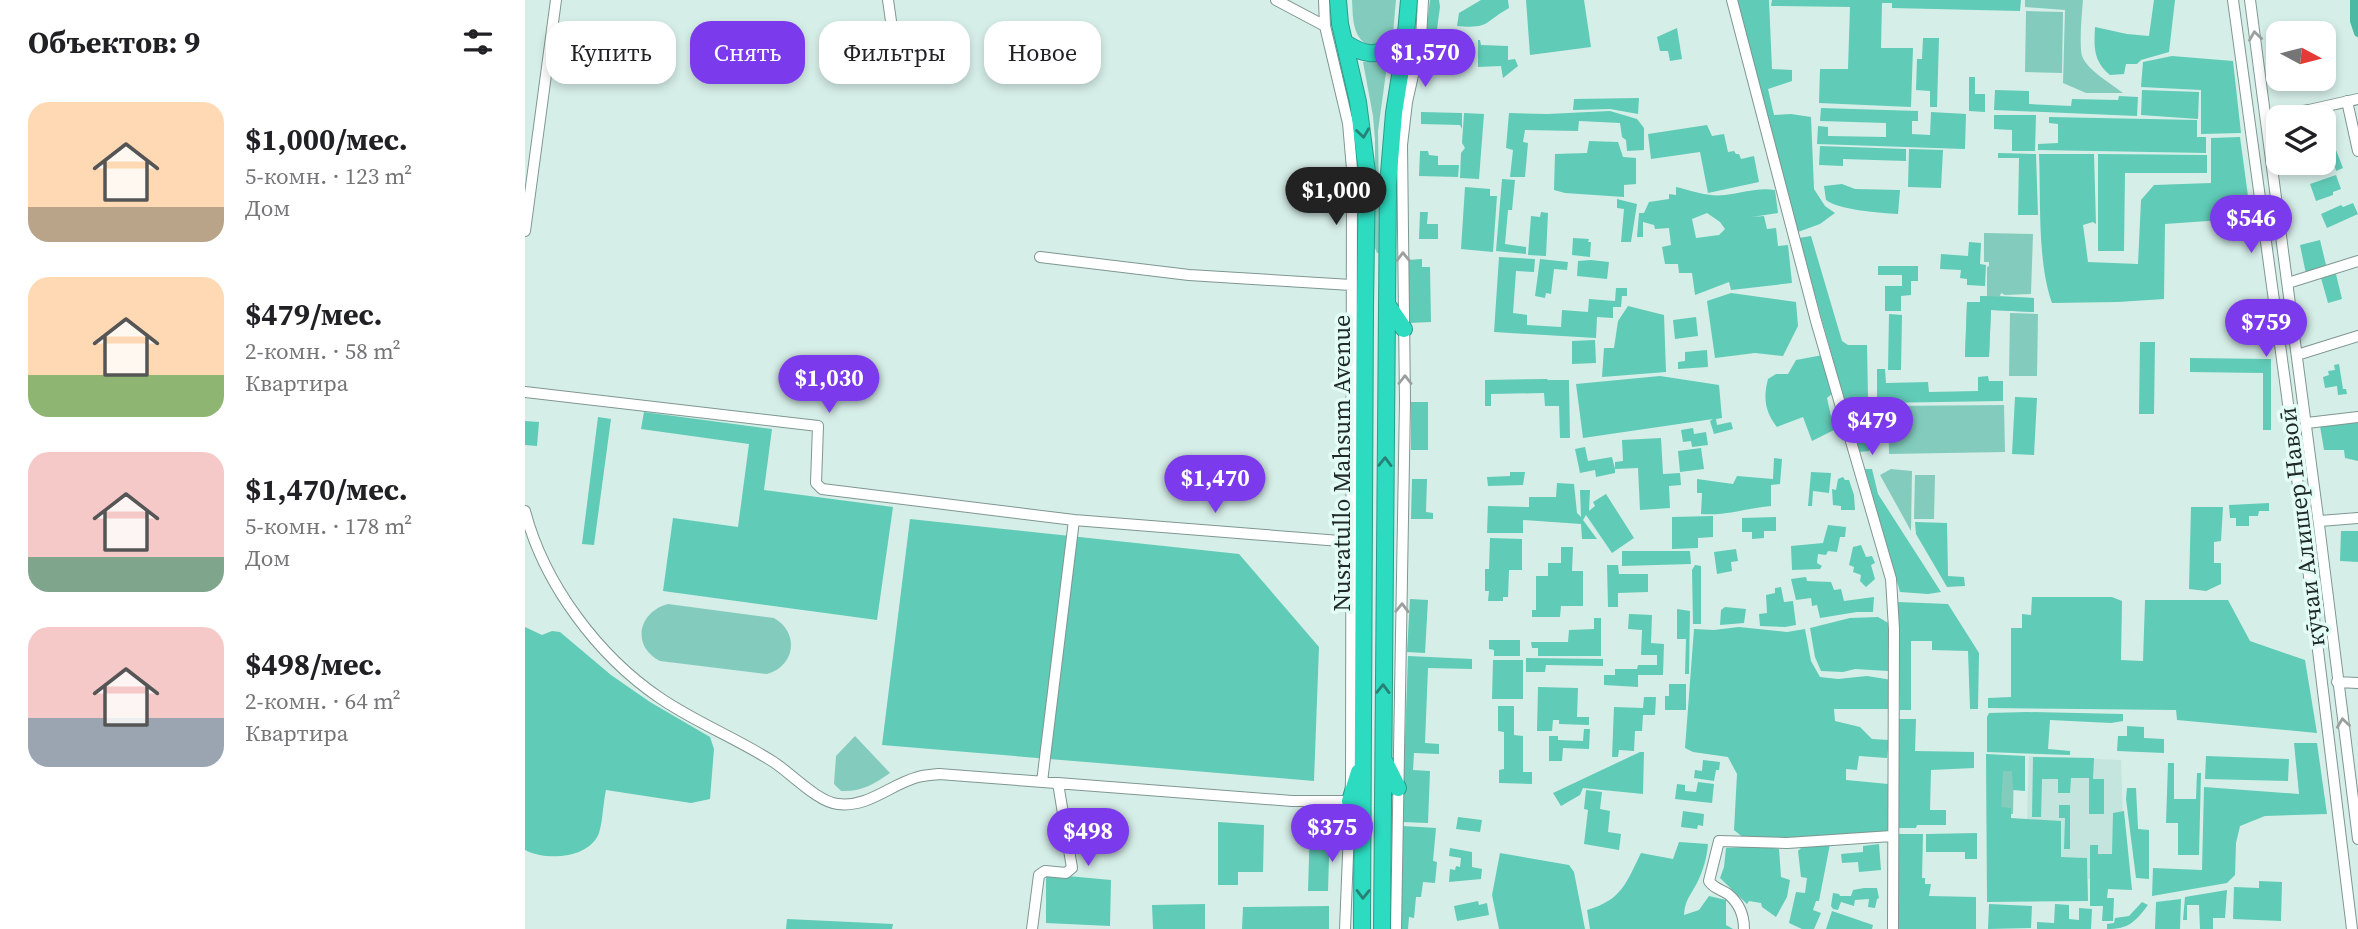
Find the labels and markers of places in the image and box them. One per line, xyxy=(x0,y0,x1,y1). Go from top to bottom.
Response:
pin: $1,570 xyxy=(1368,29,1482,89)
pin: $1,000 xyxy=(1279,168,1393,227)
pin: $546 xyxy=(2210,196,2292,255)
pin: $759 xyxy=(2225,300,2307,359)
pin: $1,030 xyxy=(772,356,886,415)
pin: $479 xyxy=(1831,398,1913,457)
pin: $1,470 xyxy=(1158,456,1272,515)
pin: $375 xyxy=(1291,804,1373,864)
pin: $498 xyxy=(1047,808,1129,868)

